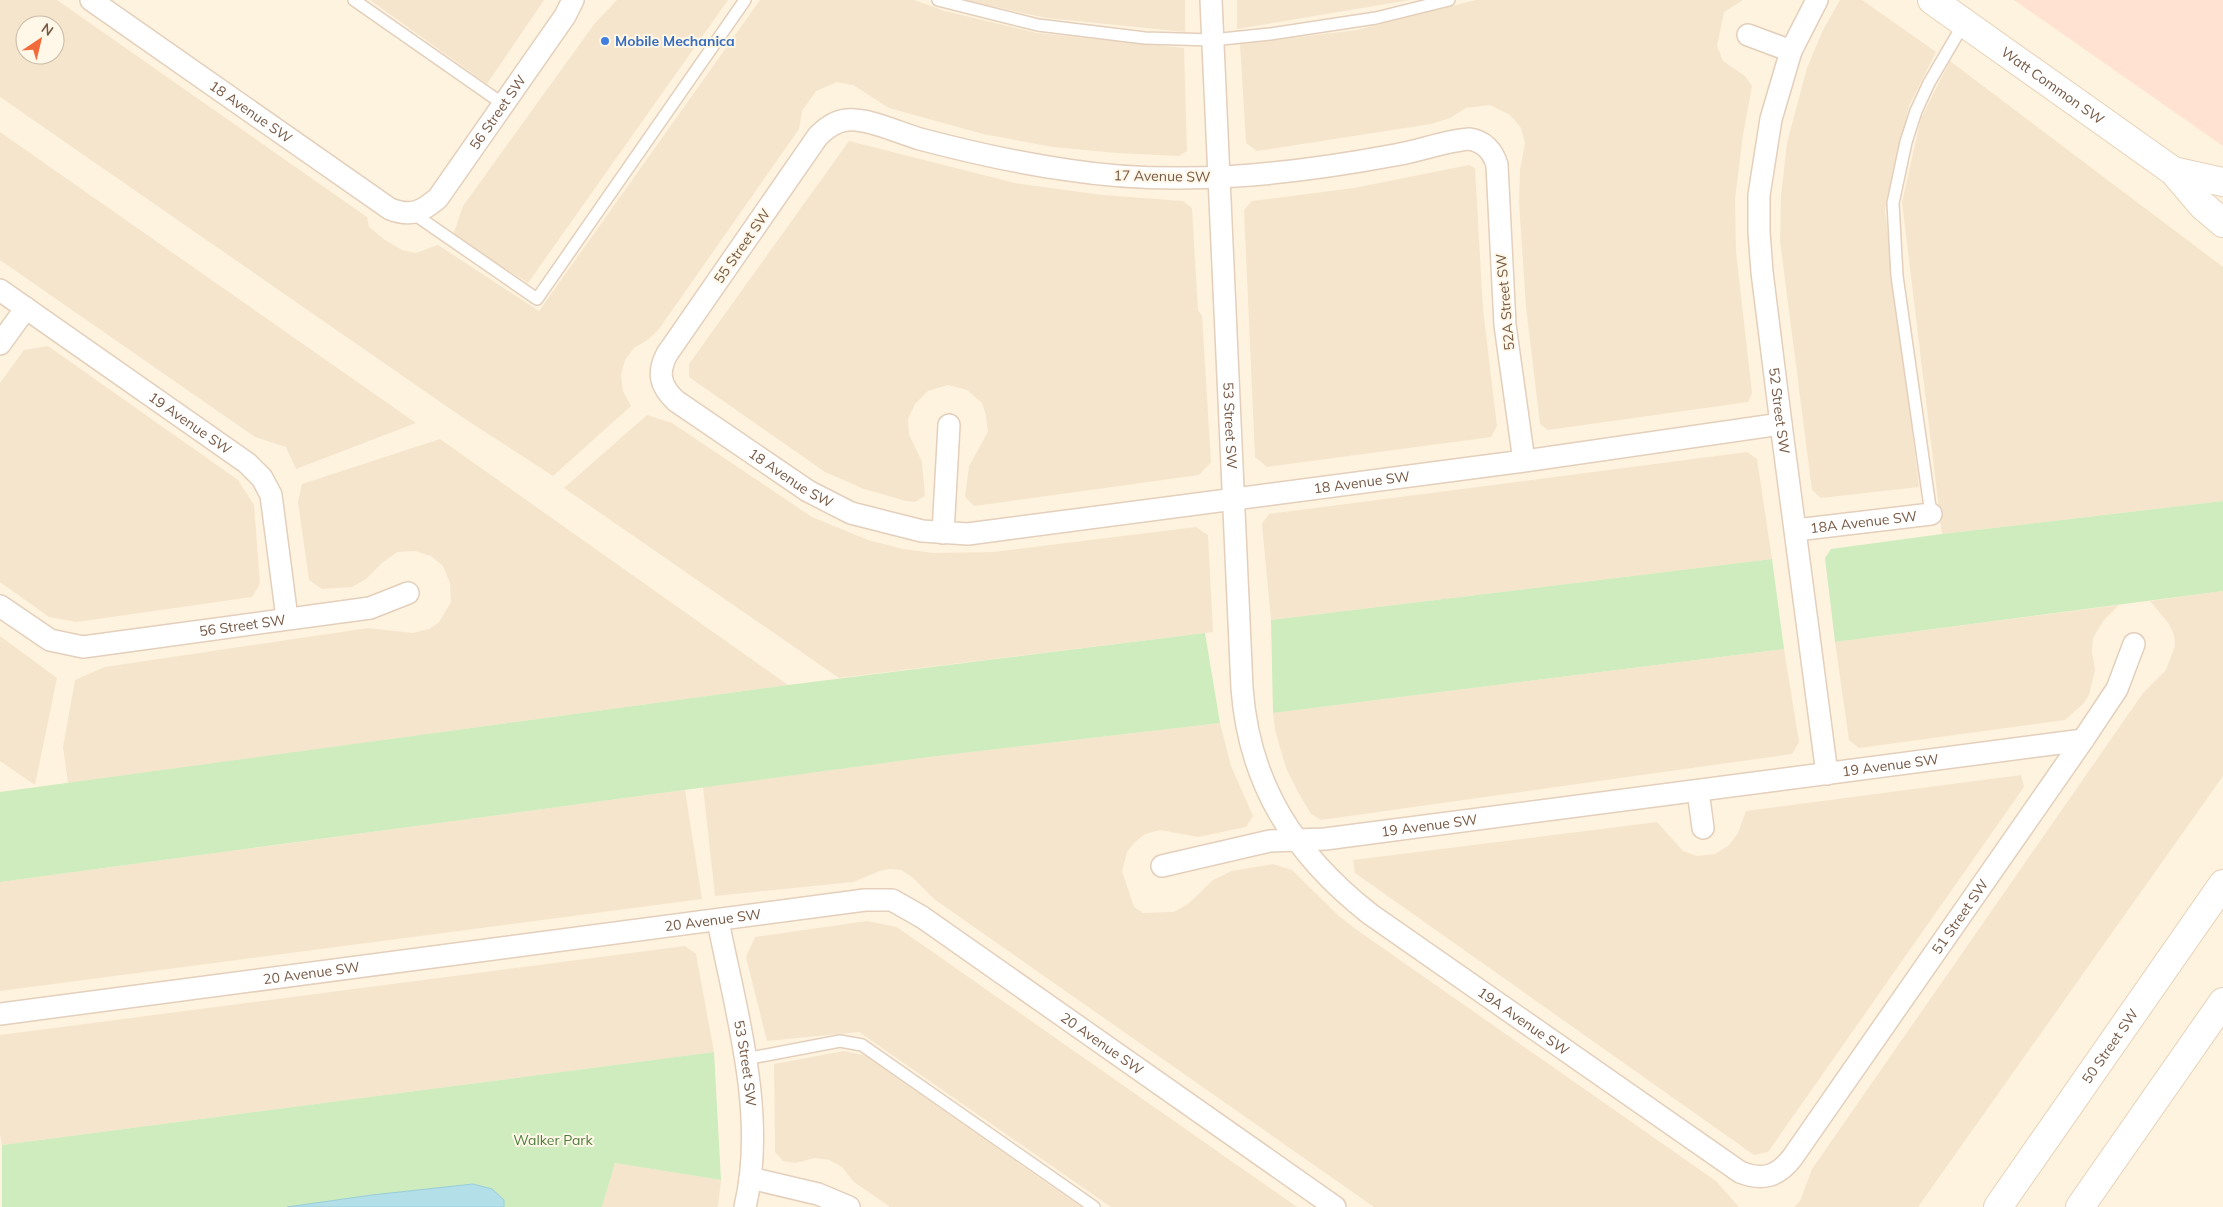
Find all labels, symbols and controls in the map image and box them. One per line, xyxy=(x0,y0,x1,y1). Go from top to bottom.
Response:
north arrow xyxy=(15,15,65,65)
text: N xyxy=(38,19,57,40)
place label: Mobile Mechanica xyxy=(615,32,735,50)
marker: Mobile Mechanica xyxy=(599,35,611,47)
street label: Watt Common SW xyxy=(1998,43,2108,129)
street label: 56 Street SW xyxy=(466,71,530,153)
street label: 18 Avenue SW xyxy=(206,77,296,147)
street label: 17 Avenue SW xyxy=(1113,166,1211,186)
street label: 55 Street SW xyxy=(710,205,775,287)
street label: 52A Street SW xyxy=(1492,252,1518,351)
street label: 52 Street SW xyxy=(1765,366,1794,455)
street label: 53 Street SW xyxy=(1219,382,1241,470)
street label: 19 Avenue SW xyxy=(145,388,235,459)
street label: 18 Avenue SW xyxy=(745,444,837,512)
street label: 18 Avenue SW xyxy=(1312,467,1411,498)
street label: 18A Avenue SW xyxy=(1809,507,1918,537)
street label: 56 Street SW xyxy=(198,611,287,640)
street label: 19 Avenue SW xyxy=(1841,750,1940,780)
street label: 19 Avenue SW xyxy=(1380,810,1479,841)
street label: 51 Street SW xyxy=(1928,875,1992,958)
street label: 20 Avenue SW xyxy=(664,905,763,935)
street label: 20 Avenue SW xyxy=(262,958,361,988)
street label: 19A Avenue SW xyxy=(1474,983,1573,1059)
street label: 50 Street SW xyxy=(2078,1005,2143,1087)
street label: 20 Avenue SW xyxy=(1057,1008,1147,1079)
street label: 53 Street SW xyxy=(730,1019,760,1108)
park label: Walker Park xyxy=(513,1131,593,1149)

